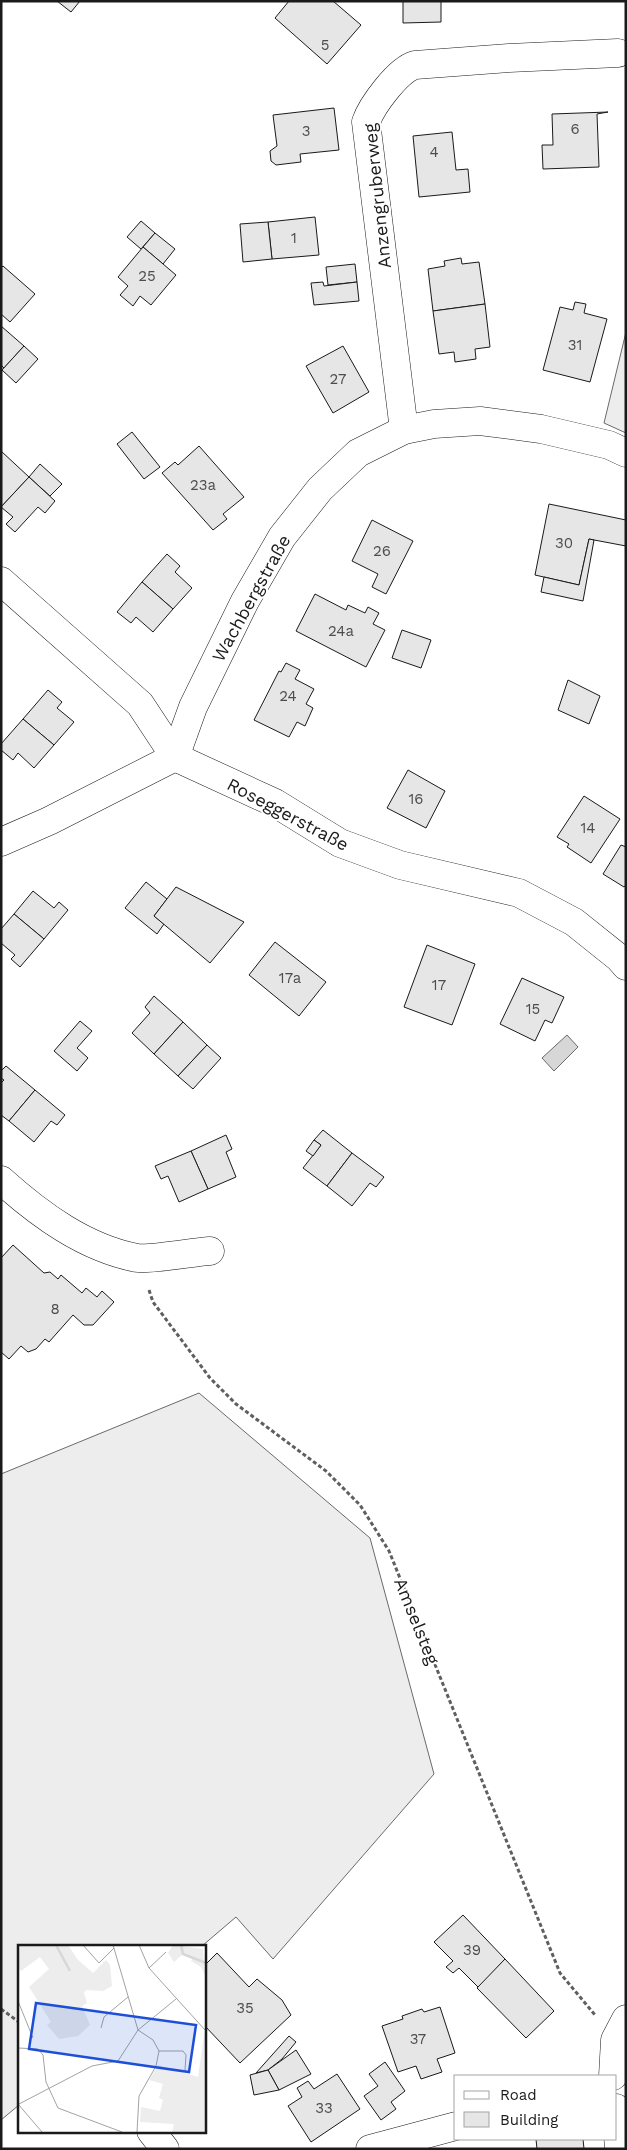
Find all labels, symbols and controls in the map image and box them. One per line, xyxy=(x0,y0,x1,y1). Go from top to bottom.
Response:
house number: 5 xyxy=(321,36,329,54)
house number: 6 xyxy=(570,120,580,138)
house number: 3 xyxy=(302,122,310,140)
street label: Anzengruberweg xyxy=(359,122,395,270)
house number: 4 xyxy=(429,143,439,161)
house number: 1 xyxy=(291,229,297,247)
house number: 25 xyxy=(138,267,156,285)
house number: 31 xyxy=(568,336,582,354)
house number: 27 xyxy=(330,370,346,388)
house number: 23a xyxy=(190,476,216,494)
street label: Wachbergstraße xyxy=(207,531,295,665)
house number: 30 xyxy=(555,534,573,552)
house number: 26 xyxy=(373,542,391,560)
house number: 24a xyxy=(328,622,354,640)
house number: 24 xyxy=(279,687,297,705)
street label: Roseggerstraße xyxy=(224,773,352,855)
house number: 16 xyxy=(409,790,423,808)
house number: 14 xyxy=(580,819,596,837)
house number: 17a xyxy=(279,969,302,987)
house number: 17 xyxy=(432,976,446,994)
house number: 15 xyxy=(526,1000,540,1018)
house number: 8 xyxy=(50,1300,60,1318)
street label: Amselsteg xyxy=(390,1575,444,1668)
house number: 39 xyxy=(463,1941,481,1959)
inset map xyxy=(18,1945,205,2132)
house number: 35 xyxy=(236,1999,254,2017)
house number: 37 xyxy=(410,2030,426,2048)
legend xyxy=(454,2075,617,2140)
text: Road xyxy=(500,2086,537,2104)
house number: 33 xyxy=(315,2099,333,2117)
text: Building xyxy=(500,2111,558,2129)

